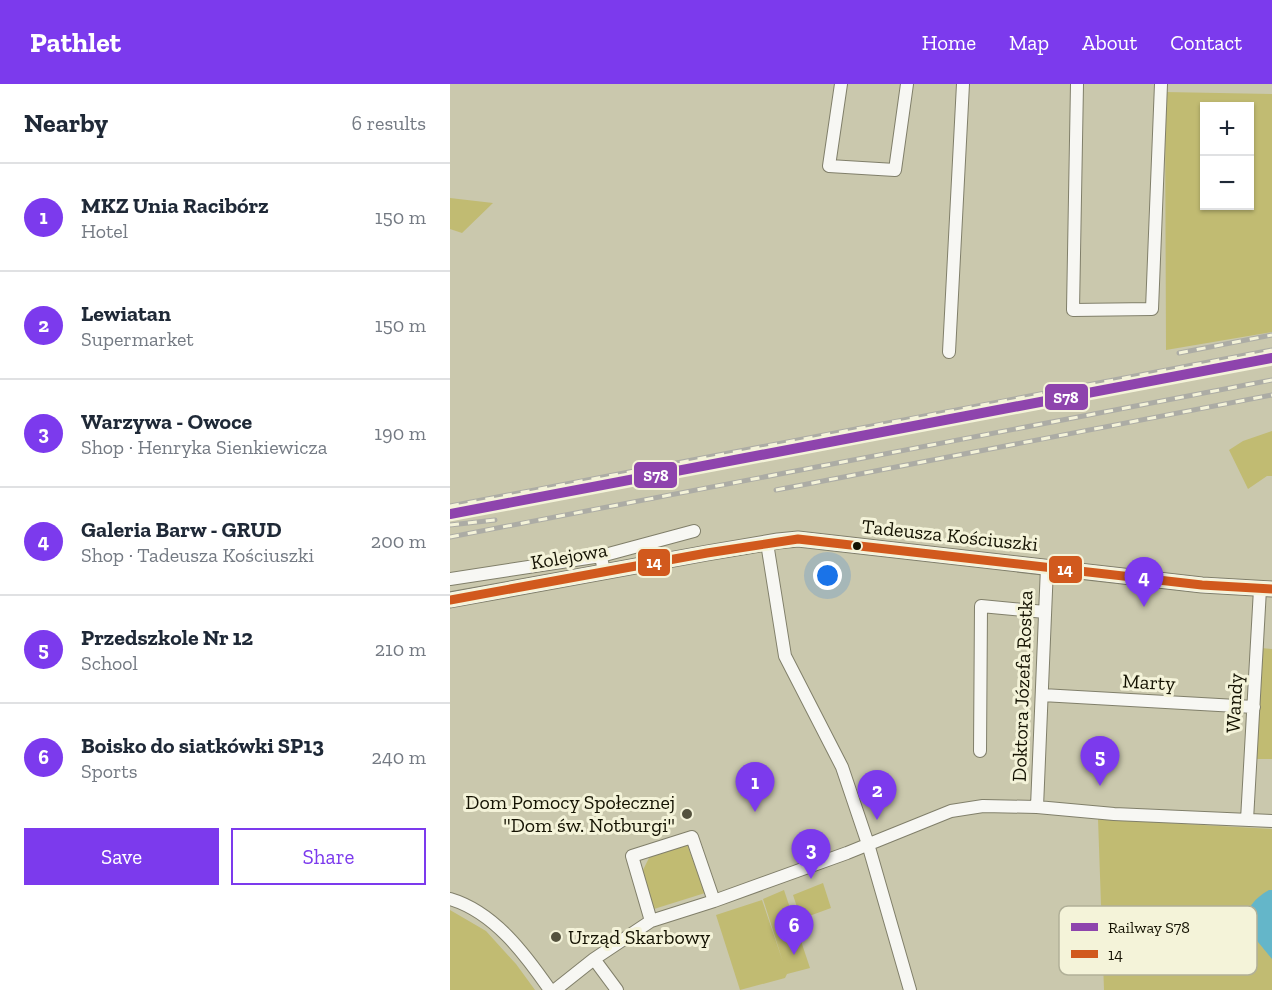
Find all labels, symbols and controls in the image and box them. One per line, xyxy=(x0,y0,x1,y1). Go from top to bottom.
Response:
text: Pathlet xyxy=(30,26,121,59)
text: Home xyxy=(922,30,976,55)
text: Map xyxy=(1009,30,1049,55)
text: About xyxy=(1082,30,1137,55)
text: Contact xyxy=(1170,30,1242,55)
map controls xyxy=(1200,102,1254,210)
button: + xyxy=(1200,102,1254,156)
text: Nearby xyxy=(24,107,108,139)
text: 6 results xyxy=(352,111,426,135)
button: − xyxy=(1200,156,1254,210)
text: MKZ Unia Racibórz xyxy=(81,192,269,219)
text: 1 xyxy=(39,205,48,229)
text: 150 m xyxy=(375,205,426,229)
text: Hotel xyxy=(81,219,128,243)
text: Lewiatan xyxy=(81,300,171,327)
text: 2 xyxy=(38,313,49,337)
text: 150 m xyxy=(375,313,426,337)
text: Supermarket xyxy=(81,327,194,351)
line badge: S78 xyxy=(1044,383,1089,411)
text: S78 xyxy=(1053,388,1079,407)
text: Warzywa - Owoce xyxy=(81,408,252,435)
text: 3 xyxy=(38,421,49,445)
text: 190 m xyxy=(374,421,426,445)
text: Shop · Henryka Sienkiewicza xyxy=(81,435,327,459)
line badge: S78 xyxy=(633,461,678,489)
text: S78 xyxy=(643,466,669,485)
street label: Tadeusza Kościuszki xyxy=(861,514,1040,556)
text: Galeria Barw - GRUD xyxy=(81,516,282,543)
text: 4 xyxy=(38,529,49,553)
text: 200 m xyxy=(371,529,426,553)
street label: Kolejowa xyxy=(529,537,610,575)
unlabelled marker xyxy=(851,540,863,552)
text: Shop · Tadeusza Kościuszki xyxy=(81,543,314,567)
line badge: 14 xyxy=(637,548,671,577)
text: 14 xyxy=(646,553,662,572)
line badge: 14 xyxy=(1048,555,1083,584)
pin: 4 xyxy=(1124,558,1164,607)
text: 14 xyxy=(1057,560,1073,579)
your location xyxy=(813,561,842,590)
street label: Doktora Józefa Rostka xyxy=(1007,590,1037,782)
text: Przedszkole Nr 12 xyxy=(81,624,253,651)
text: 5 xyxy=(38,637,49,661)
text: 210 m xyxy=(375,637,426,661)
text: School xyxy=(81,651,138,675)
street label: Marty xyxy=(1122,669,1177,695)
street label: Wandy xyxy=(1220,672,1248,734)
text: Boisko do siatkówki SP13 xyxy=(81,732,324,759)
pin: 5 xyxy=(1080,736,1120,786)
text: 6 xyxy=(38,745,49,769)
text: 240 m xyxy=(372,745,426,769)
text: Sports xyxy=(81,759,138,783)
pin: 1 xyxy=(736,762,774,812)
pin: 2 xyxy=(858,770,896,820)
place label: Dom Pomocy Społecznej "Dom św. Notburgi" xyxy=(465,790,675,837)
marker: Dom Pomocy Społecznej "Dom św. Notburgi" xyxy=(680,807,694,821)
button: Save xyxy=(24,828,219,885)
button: Share xyxy=(231,828,426,885)
pin: 3 xyxy=(792,830,830,879)
pin: 6 xyxy=(774,906,814,955)
legend xyxy=(1059,906,1257,975)
text: Railway S78 xyxy=(1108,918,1190,937)
place label: Urząd Skarbowy xyxy=(568,925,711,949)
marker: Urząd Skarbowy xyxy=(549,930,563,944)
text: 14 xyxy=(1108,945,1123,964)

